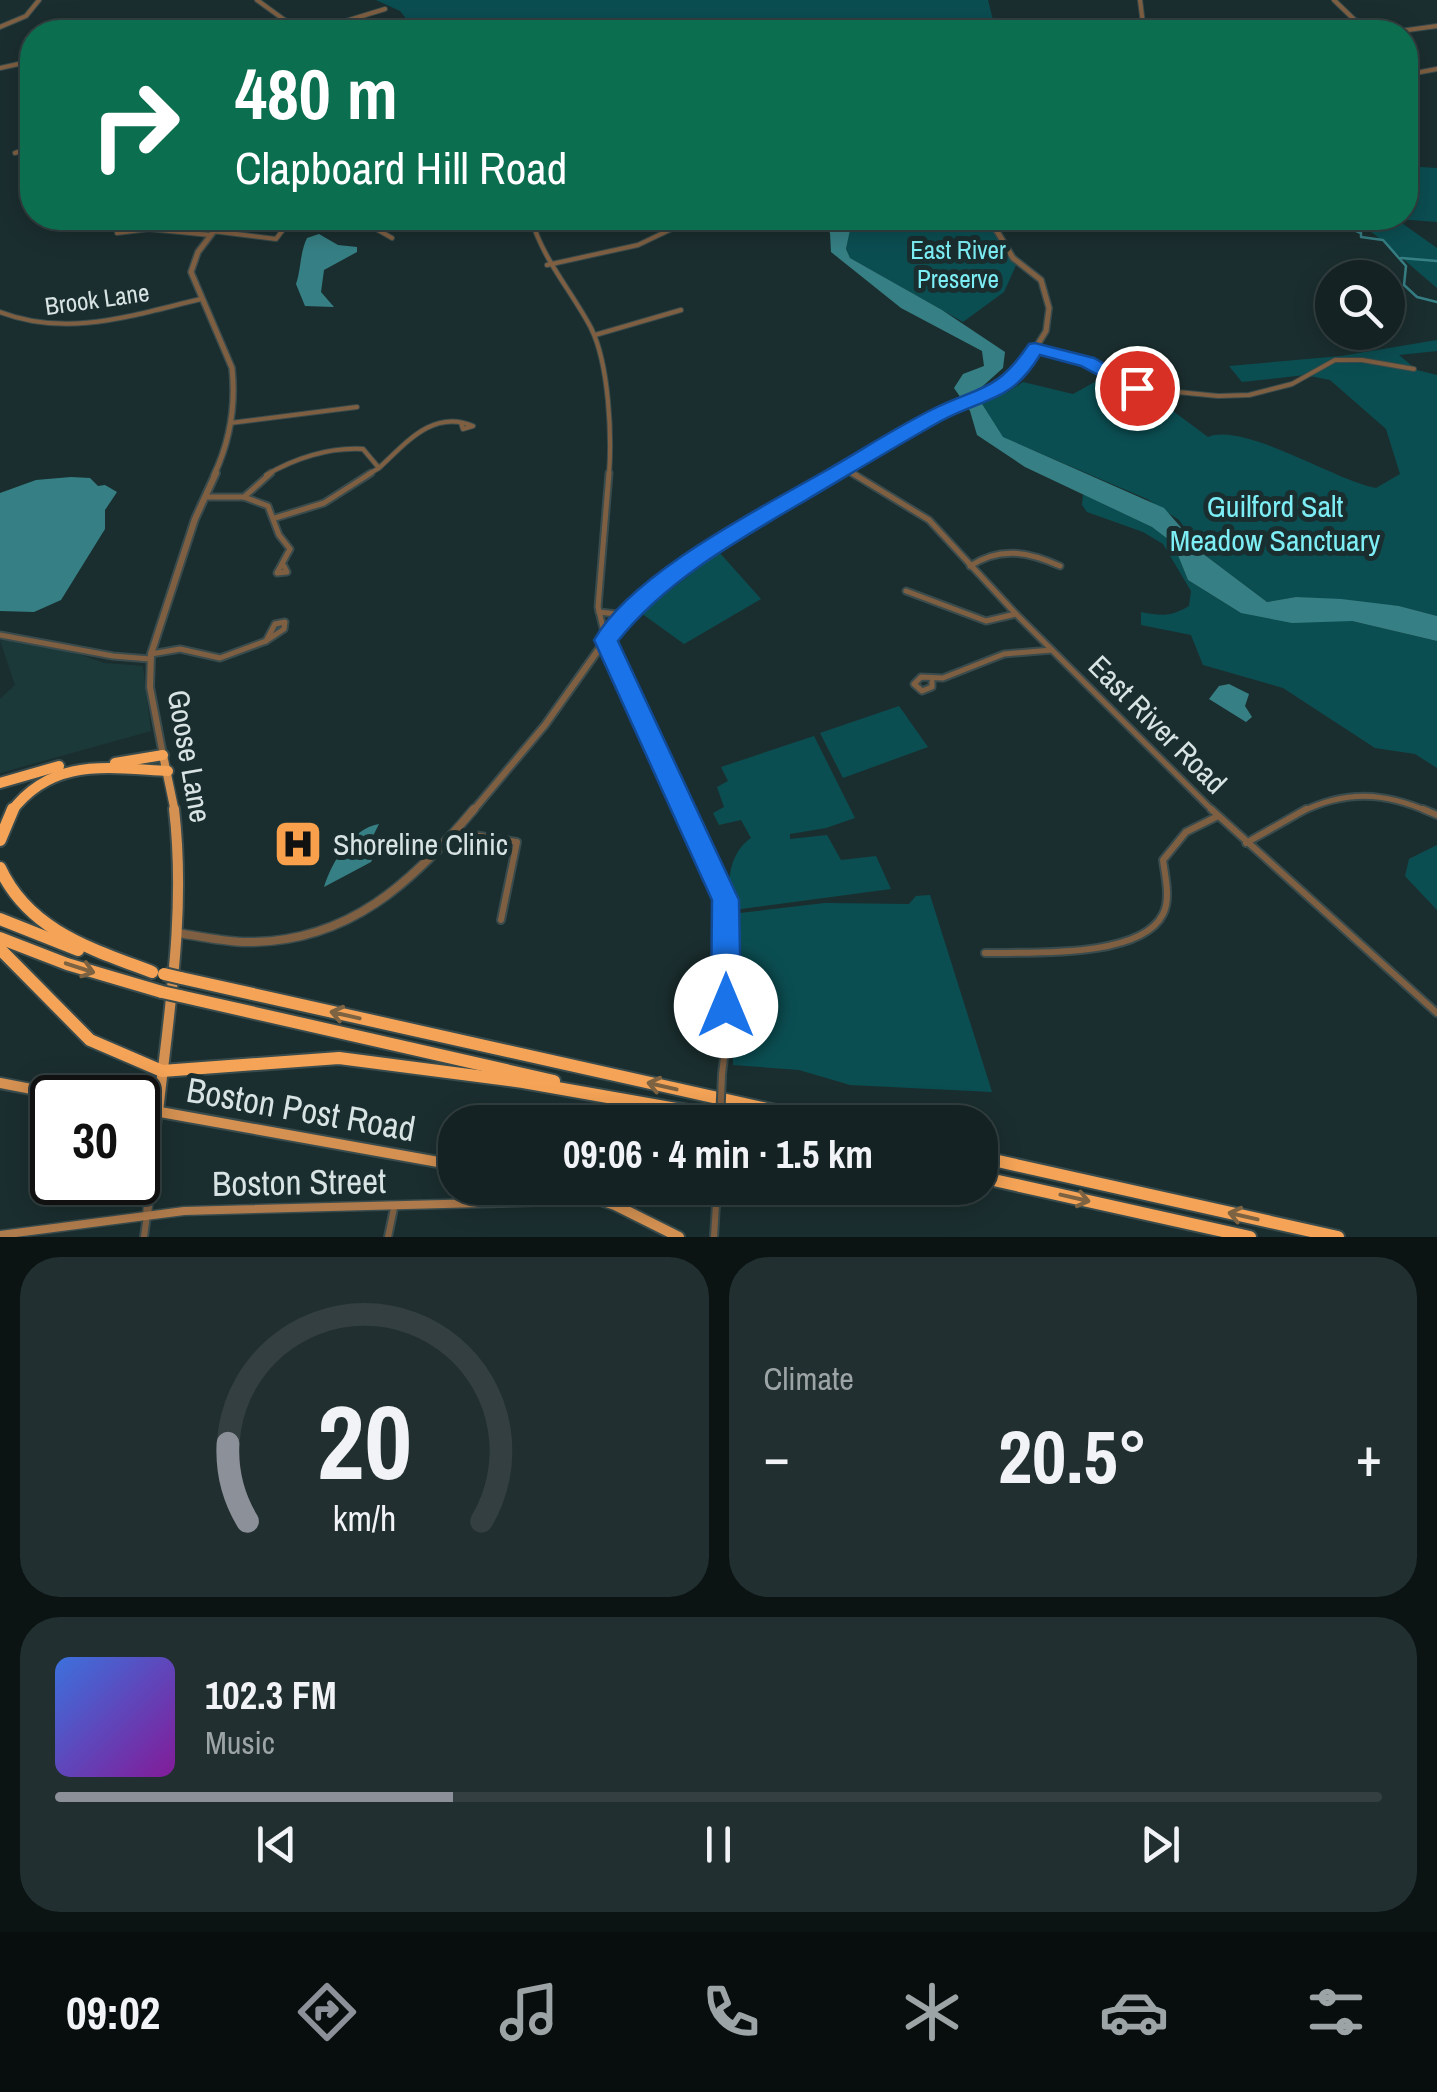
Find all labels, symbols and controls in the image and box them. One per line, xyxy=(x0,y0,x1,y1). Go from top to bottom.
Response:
text: 480 m xyxy=(235,47,398,141)
icon: right xyxy=(70,60,200,190)
text: Clapboard Hill Road xyxy=(235,137,567,198)
park label: East River Preserve xyxy=(910,233,1006,296)
map controls xyxy=(1315,260,1405,350)
button: search xyxy=(1315,260,1405,350)
street label: Brook Lane xyxy=(43,275,151,323)
pin xyxy=(1095,346,1180,431)
icon: arrive xyxy=(1110,361,1165,416)
park label: Guilford Salt Meadow Sanctuary xyxy=(1170,486,1381,560)
street label: East River Road xyxy=(1080,646,1236,802)
street label: Goose Lane xyxy=(159,687,221,825)
hospital icon: Shoreline Clinic xyxy=(272,818,324,870)
place label: Shoreline Clinic xyxy=(333,824,508,864)
position arrow xyxy=(674,954,778,1058)
one-way arrow xyxy=(64,961,95,979)
one-way arrow xyxy=(330,1005,362,1023)
street label: Boston Post Road xyxy=(183,1066,419,1152)
speed limit sign: 30 xyxy=(30,1075,160,1205)
one-way arrow xyxy=(647,1076,679,1094)
text: 09:06 · 4 min · 1.5 km xyxy=(563,1129,873,1180)
street label: Boston Street xyxy=(212,1157,386,1207)
one-way arrow xyxy=(1058,1190,1090,1208)
one-way arrow xyxy=(1228,1206,1260,1224)
text: Climate xyxy=(764,1357,854,1400)
text: 20 xyxy=(317,1371,412,1511)
text: 20.5° xyxy=(998,1405,1148,1506)
text: − xyxy=(764,1419,790,1493)
text: + xyxy=(1356,1419,1382,1493)
text: km/h xyxy=(332,1494,396,1542)
text: 102.3 FM xyxy=(205,1670,337,1721)
text: Music xyxy=(205,1721,275,1764)
icon: previous xyxy=(249,1817,304,1872)
icon: pause xyxy=(691,1817,746,1872)
icon: next xyxy=(1133,1817,1188,1872)
icon: directions xyxy=(292,1977,362,2047)
icon: music xyxy=(494,1977,564,2047)
icon: phone xyxy=(696,1977,766,2047)
icon: climate xyxy=(897,1977,967,2047)
icon: car xyxy=(1099,1977,1169,2047)
icon: filters xyxy=(1301,1977,1371,2047)
text: 09:02 xyxy=(66,1982,160,2043)

